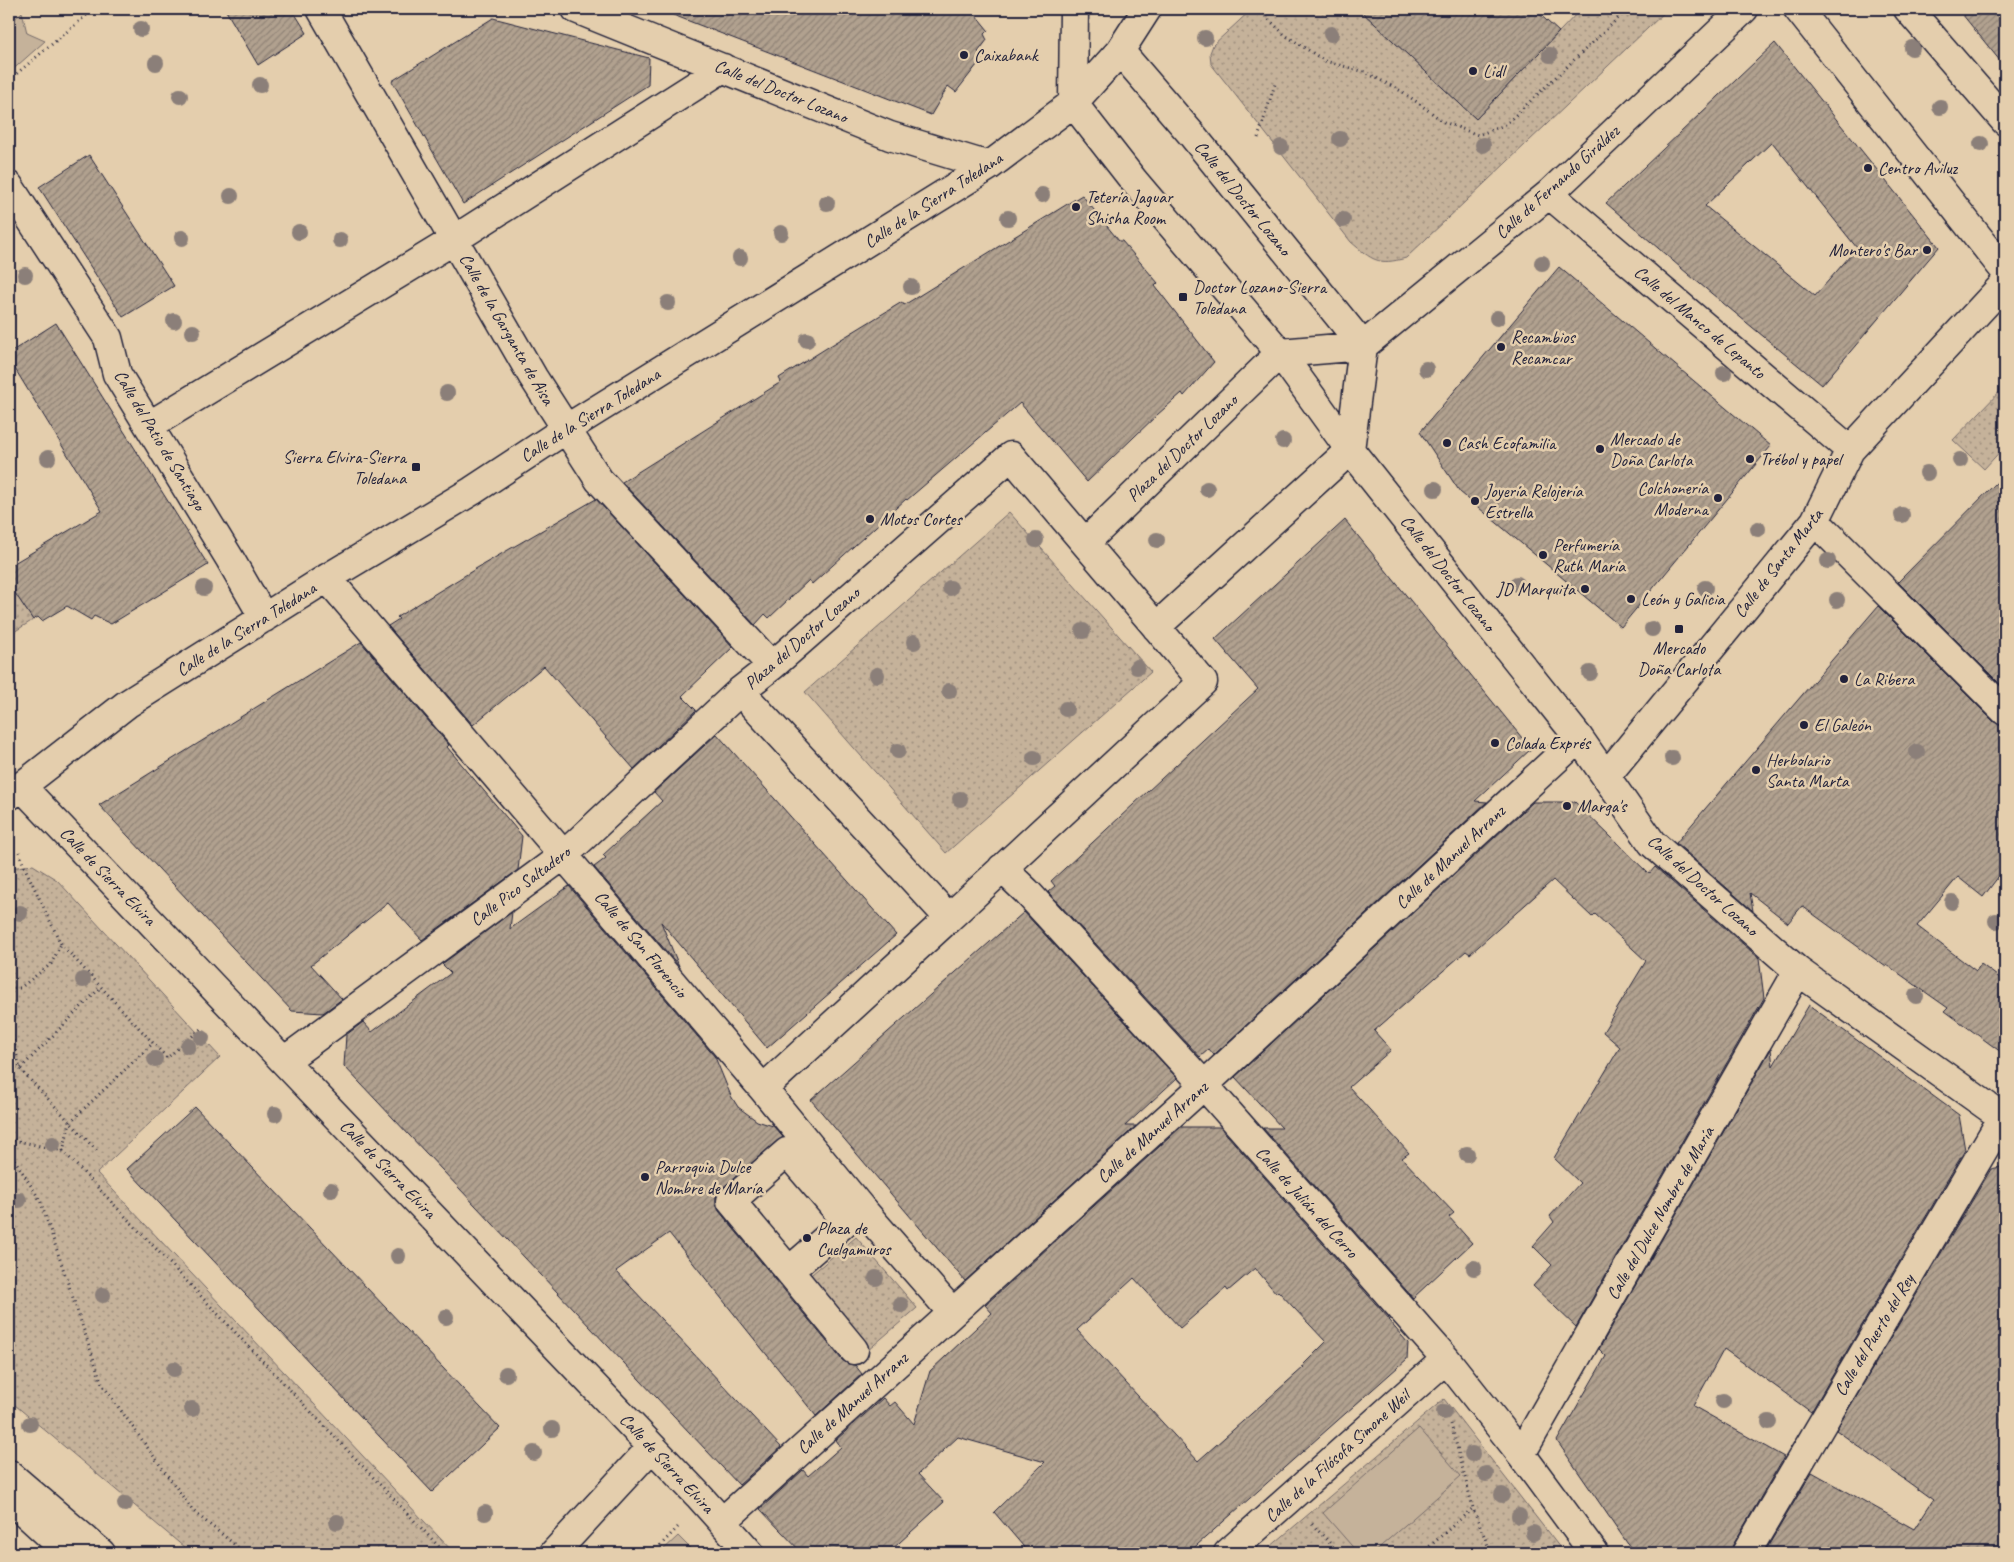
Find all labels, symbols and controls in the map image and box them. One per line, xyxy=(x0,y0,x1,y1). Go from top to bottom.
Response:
place label: Caixabank xyxy=(974,44,1039,66)
marker: Caixabank xyxy=(958,49,970,61)
street label: Calle del Doctor Lozano xyxy=(711,54,852,128)
place label: Lidl xyxy=(1483,60,1507,82)
marker: Lidl xyxy=(1467,65,1479,77)
street label: Calle de Fernando Giráldez xyxy=(1490,120,1625,244)
street label: Calle del Doctor Lozano xyxy=(1190,136,1297,261)
street label: Calle de la Sierra Toledana xyxy=(860,146,1008,253)
place label: Centro Aviluz xyxy=(1878,157,1959,179)
marker: Centro Aviluz xyxy=(1862,162,1874,174)
place label: Tetería Jaguar Shisha Room xyxy=(1086,186,1174,229)
marker: Tetería Jaguar Shisha Room xyxy=(1070,201,1082,213)
place label: Montero's Bar xyxy=(1829,239,1919,261)
marker: Montero's Bar xyxy=(1921,244,1933,256)
street label: Calle de la Garganta de Aisa xyxy=(455,249,560,410)
street label: Calle del Manco de Lepanto xyxy=(1630,261,1771,384)
place label: Doctor Lozano-Sierra Toledana xyxy=(1193,276,1328,319)
marker: Doctor Lozano-Sierra Toledana xyxy=(1177,291,1189,303)
place label: Recambios Recamcar xyxy=(1511,326,1577,369)
marker: Recambios Recamcar xyxy=(1495,341,1507,353)
street label: Calle de la Sierra Toledana xyxy=(516,362,665,467)
street label: Calle del Patio de Santiago xyxy=(109,366,211,516)
street label: Plaza del Doctor Lozano xyxy=(1122,388,1243,506)
place label: Mercado de Doña Carlota xyxy=(1610,428,1694,471)
place label: Cash Ecofamilia xyxy=(1457,432,1557,454)
marker: Cash Ecofamilia xyxy=(1441,437,1453,449)
marker: Mercado de Doña Carlota xyxy=(1594,443,1606,455)
place label: Sierra Elvira-Sierra Toledana xyxy=(283,446,408,489)
place label: Trébol y papel xyxy=(1760,448,1844,470)
marker: Trébol y papel xyxy=(1744,453,1756,465)
marker: Sierra Elvira-Sierra Toledana xyxy=(410,461,422,473)
place label: Colchonería Moderna xyxy=(1638,477,1710,520)
place label: Joyería Relojería Estrella xyxy=(1484,480,1584,523)
marker: Colchonería Moderna xyxy=(1712,492,1724,504)
marker: Joyería Relojería Estrella xyxy=(1469,495,1481,507)
street label: Calle de Santa Marta xyxy=(1728,503,1828,622)
place label: Motos Cortes xyxy=(880,508,963,530)
street label: Calle del Doctor Lozano xyxy=(1396,511,1501,637)
marker: Motos Cortes xyxy=(864,513,876,525)
place label: Perfumería Ruth María xyxy=(1553,534,1626,577)
marker: Perfumería Ruth María xyxy=(1537,549,1549,561)
street label: Calle de la Sierra Toledana xyxy=(172,576,321,681)
place label: JD Marquita xyxy=(1496,578,1576,600)
street label: Plaza del Doctor Lozano xyxy=(740,581,865,694)
marker: JD Marquita xyxy=(1579,583,1591,595)
place label: León y Galicia xyxy=(1641,588,1726,610)
marker: León y Galicia xyxy=(1625,593,1637,605)
marker: Mercado Doña Carlota xyxy=(1673,623,1685,635)
place label: Mercado Doña Carlota xyxy=(1638,637,1721,680)
place label: La Ribera xyxy=(1854,668,1915,690)
marker: La Ribera xyxy=(1838,673,1850,685)
place label: El Galeón xyxy=(1814,714,1872,736)
marker: El Galeón xyxy=(1798,719,1810,731)
place label: Colada Exprés xyxy=(1505,732,1592,754)
marker: Colada Exprés xyxy=(1489,737,1501,749)
place label: Herbolario Santa Marta xyxy=(1766,749,1850,792)
marker: Herbolario Santa Marta xyxy=(1750,764,1762,776)
place label: Marga's xyxy=(1577,795,1628,817)
street label: Calle de Manuel Arranz xyxy=(1390,800,1511,914)
marker: Marga's xyxy=(1561,800,1573,812)
street label: Calle de Sierra Elvira xyxy=(55,822,162,931)
street label: Calle del Doctor Lozano xyxy=(1643,830,1764,942)
street label: Calle Pico Saltadero xyxy=(466,840,576,931)
street label: Calle de San Florencio xyxy=(590,886,693,1003)
street label: Calle de Manuel Arranz xyxy=(1092,1075,1213,1188)
street label: Calle de Sierra Elvira xyxy=(335,1115,442,1224)
street label: Calle del Dulce Nombre de María xyxy=(1601,1121,1719,1304)
street label: Calle de Julián del Cerro xyxy=(1251,1142,1364,1264)
place label: Parroquia Dulce Nombre de María xyxy=(655,1156,764,1199)
marker: Parroquia Dulce Nombre de María xyxy=(639,1171,651,1183)
place label: Plaza de Cuelgamuros xyxy=(817,1217,892,1260)
marker: Plaza de Cuelgamuros xyxy=(801,1232,813,1244)
street label: Calle del Puerto del Rey xyxy=(1829,1268,1920,1400)
street label: Calle de Manuel Arranz xyxy=(792,1346,913,1459)
street label: Calle de la Filósofa Simone Weil xyxy=(1260,1383,1416,1527)
street label: Calle de Sierra Elvira xyxy=(615,1408,720,1519)

